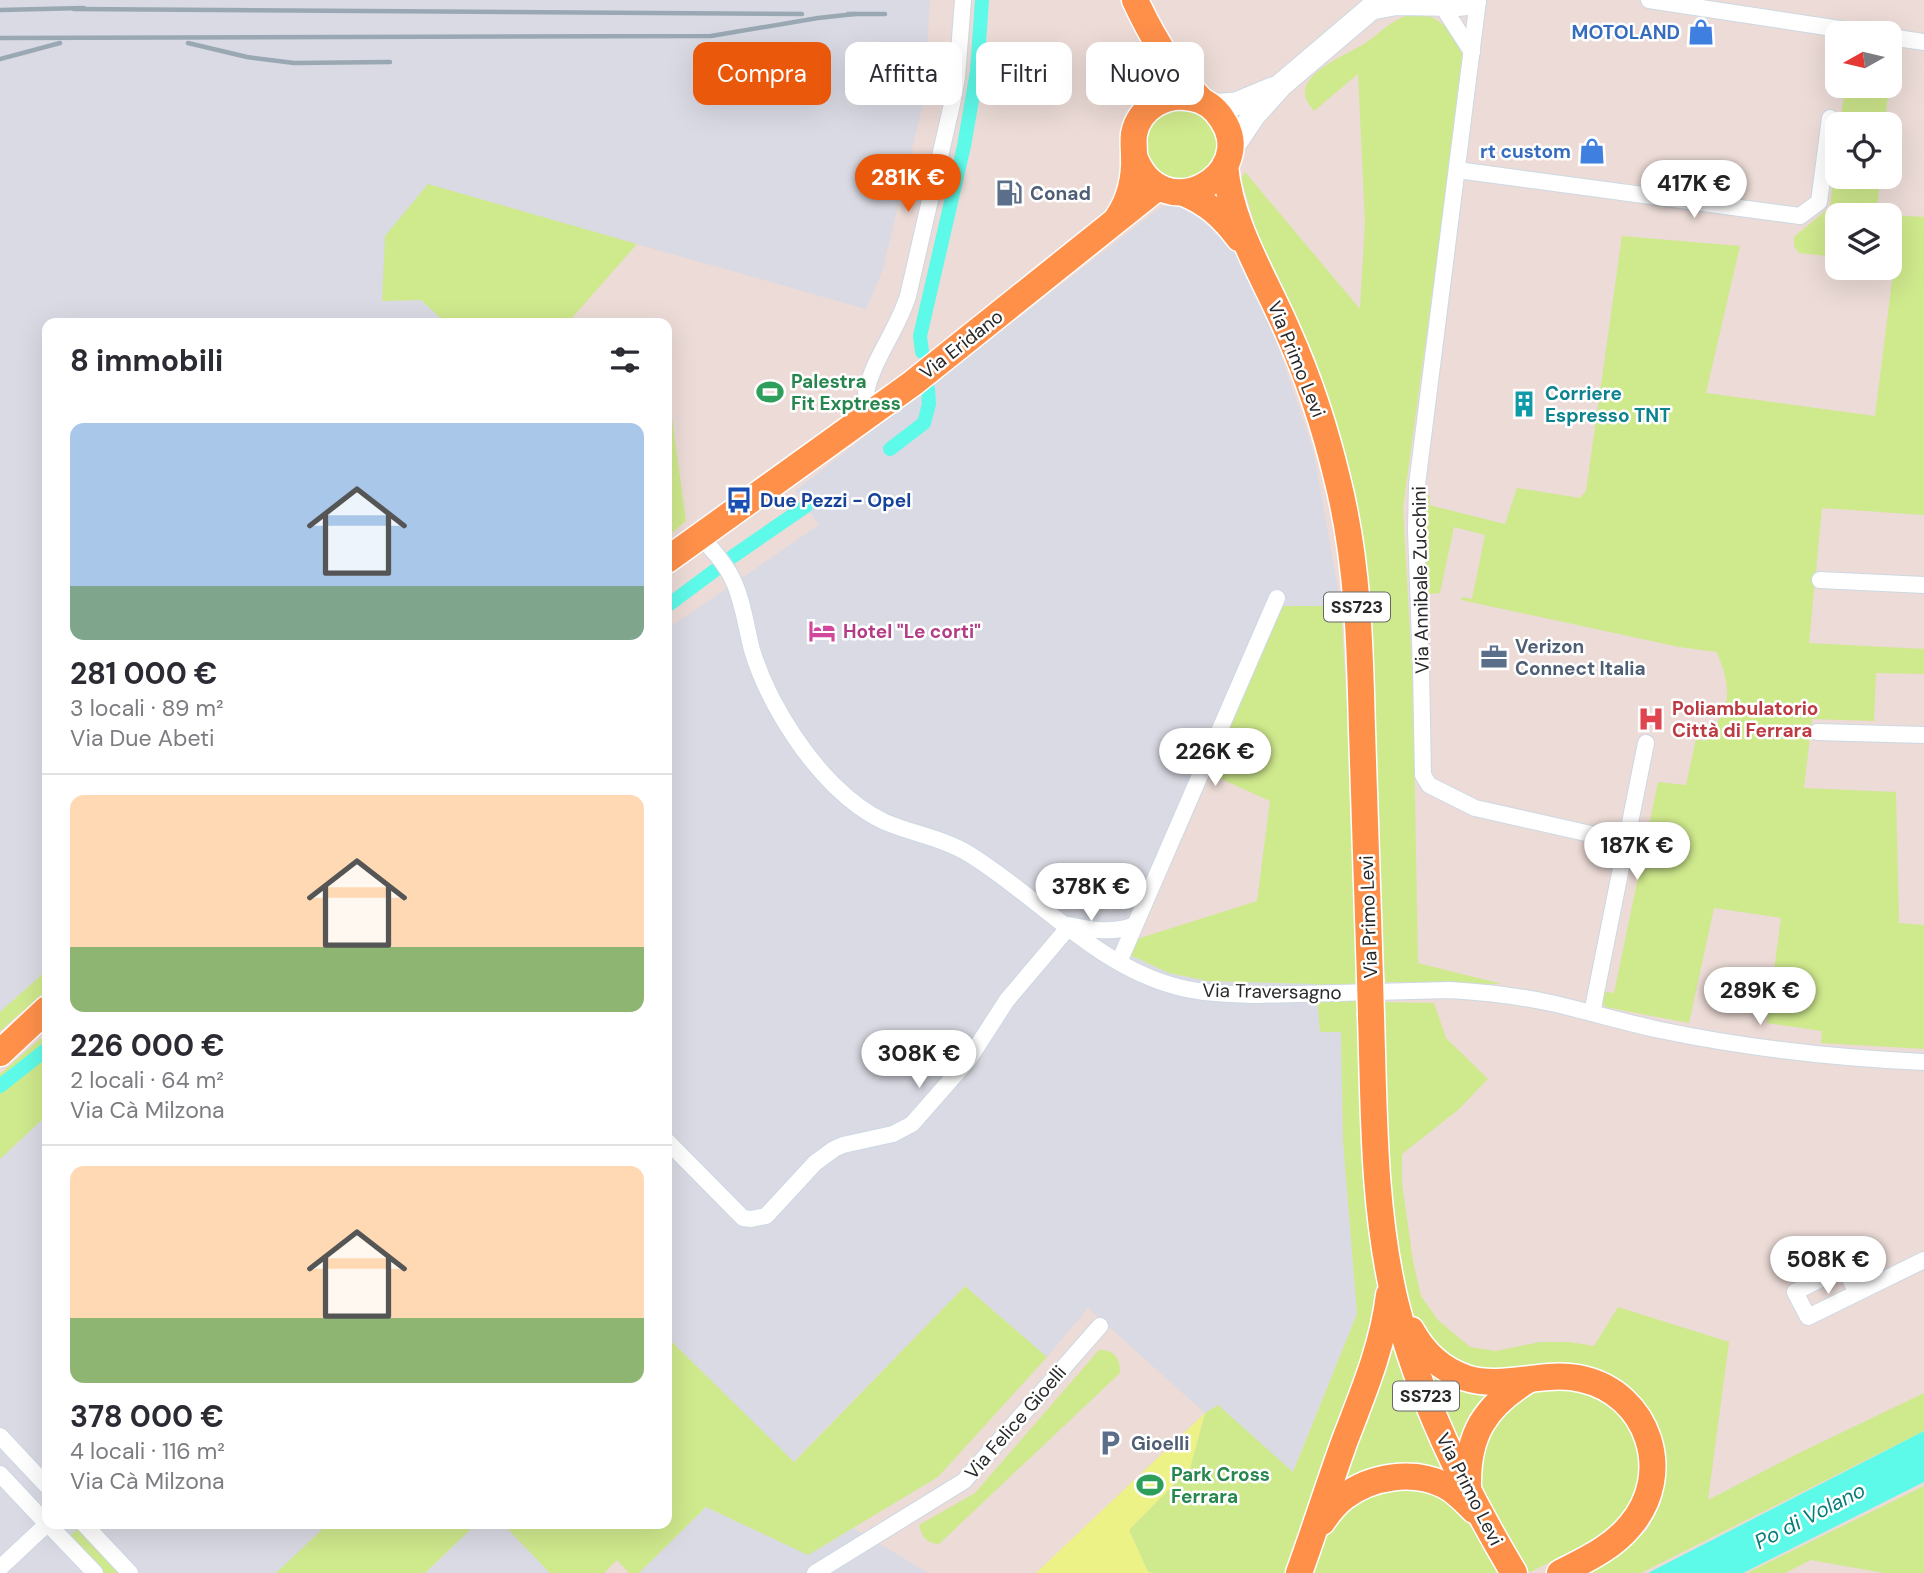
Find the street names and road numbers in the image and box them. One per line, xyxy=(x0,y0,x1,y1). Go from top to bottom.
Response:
street label: Via Primo Levi xyxy=(1262,297,1331,421)
street label: Via Eridano xyxy=(914,304,1008,385)
street label: Via Annibale Zucchini xyxy=(1406,486,1435,674)
road number: SS723 xyxy=(1324,592,1390,622)
street label: Via Primo Levi xyxy=(1354,855,1383,979)
street label: Via Traversagno xyxy=(1202,978,1342,1005)
street label: Via Felice Gioelli xyxy=(959,1360,1072,1484)
road number: SS723 xyxy=(1393,1381,1459,1410)
street label: Via Primo Levi xyxy=(1430,1429,1509,1550)

